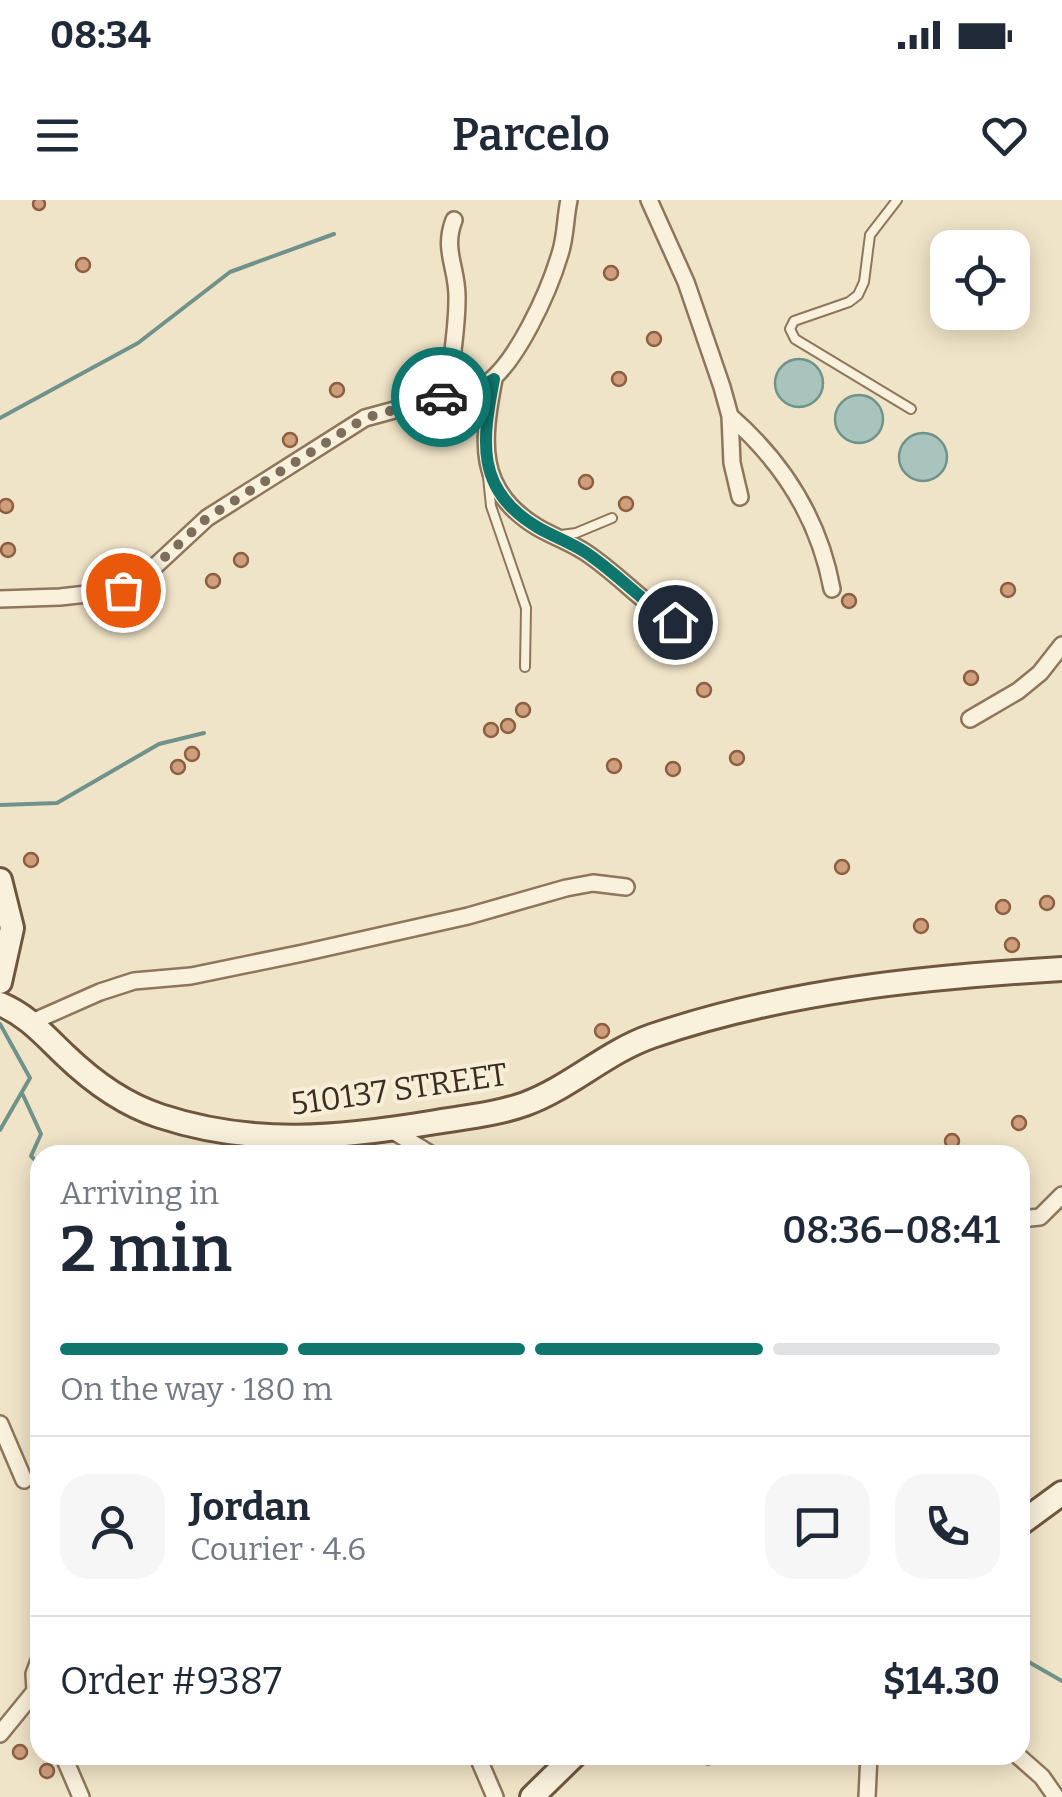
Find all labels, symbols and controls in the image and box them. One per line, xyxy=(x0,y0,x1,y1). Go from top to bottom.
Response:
text: 08:34 xyxy=(50,12,151,58)
icon: menu xyxy=(30,108,85,163)
text: Parcelo xyxy=(452,108,610,162)
icon: heart xyxy=(977,108,1032,163)
map controls xyxy=(930,230,1030,330)
button: locate xyxy=(930,230,1030,330)
courier xyxy=(391,347,491,447)
icon: car xyxy=(414,370,469,425)
pin xyxy=(81,548,166,633)
icon: bag xyxy=(96,563,151,618)
pin xyxy=(633,580,718,665)
icon: home xyxy=(648,595,703,650)
street label: 510137 STREET xyxy=(288,1055,510,1123)
text: Arriving in xyxy=(60,1174,219,1212)
text: 08:36–08:41 xyxy=(782,1207,1000,1253)
text: 2 min xyxy=(60,1210,232,1288)
text: On the way · 180 m xyxy=(60,1370,333,1408)
button: person xyxy=(60,1474,165,1579)
button: chat xyxy=(765,1474,870,1579)
button: phone xyxy=(895,1474,1000,1579)
text: Jordan xyxy=(190,1484,310,1530)
text: Courier · 4.6 xyxy=(190,1530,366,1568)
text: Order #9387 xyxy=(60,1658,282,1704)
text: $14.30 xyxy=(883,1658,1000,1704)

